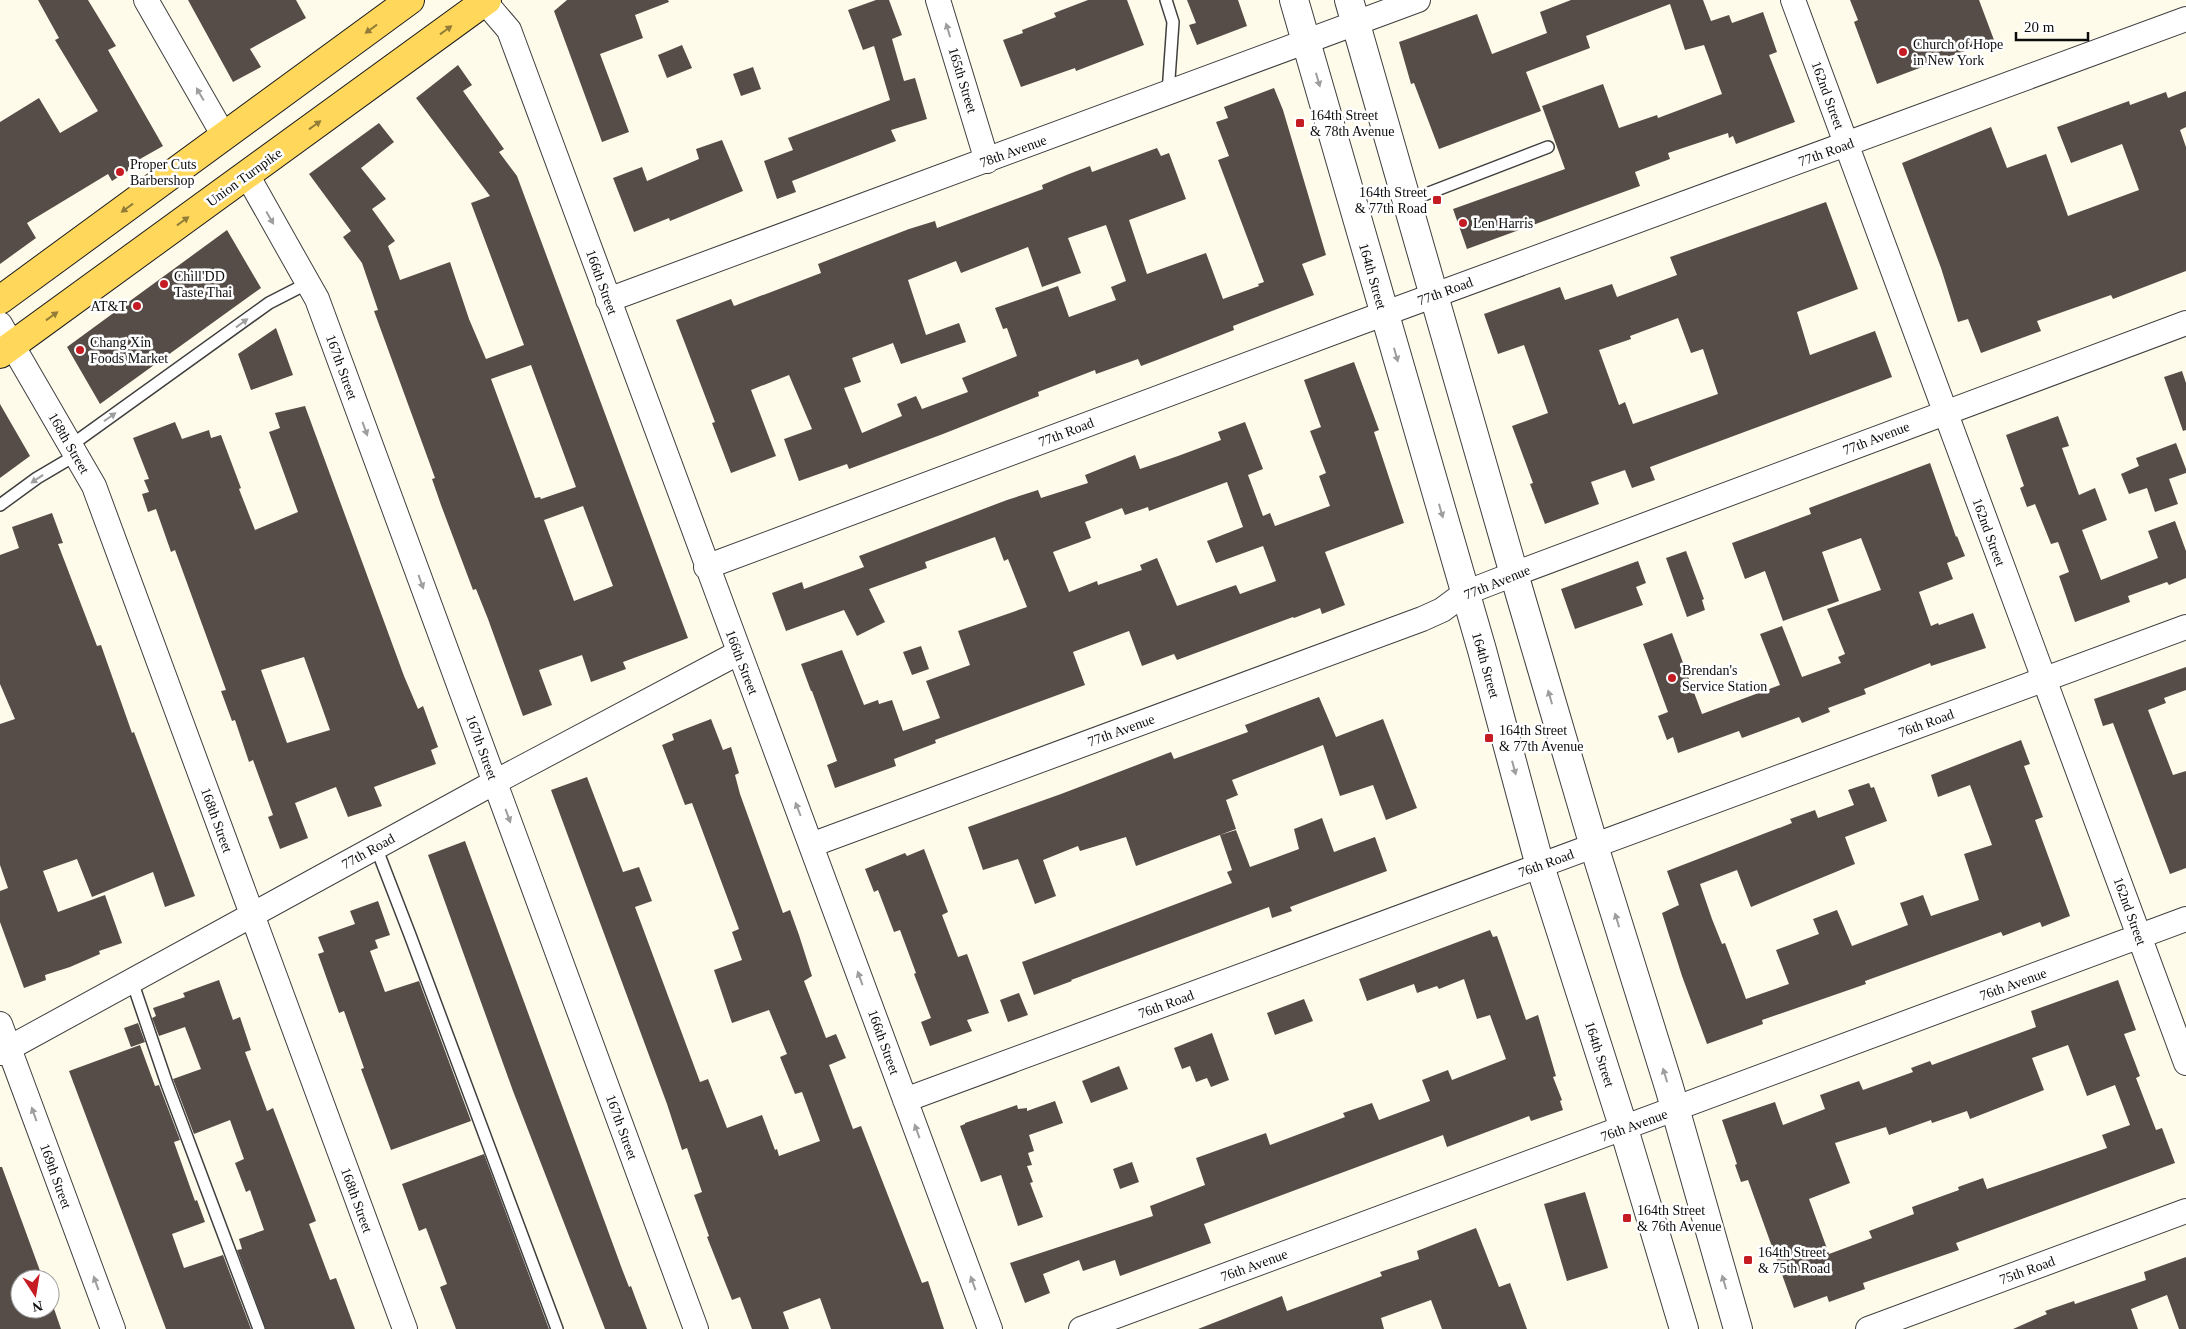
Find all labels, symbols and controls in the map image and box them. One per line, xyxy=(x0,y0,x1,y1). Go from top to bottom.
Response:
scale bar xyxy=(2016,10,2088,42)
text: 20 m xyxy=(2024,19,2055,35)
one-way arrow xyxy=(943,23,951,38)
one-way arrow xyxy=(364,24,378,34)
one-way arrow xyxy=(439,25,453,35)
place label: Church of Hope in New York xyxy=(1913,37,2003,68)
street label: 165th Street xyxy=(945,45,980,115)
marker: Church of Hope in New York xyxy=(1897,46,1909,58)
street label: 162nd Street xyxy=(1808,59,1847,131)
one-way arrow xyxy=(1314,73,1322,88)
one-way arrow xyxy=(196,87,205,100)
place label: 164th Street & 78th Avenue xyxy=(1310,108,1395,139)
marker: 164th Street & 78th Avenue xyxy=(1294,117,1306,129)
one-way arrow xyxy=(308,120,321,131)
street label: 78th Avenue xyxy=(978,132,1049,171)
street label: 77th Road xyxy=(1796,136,1856,169)
street label: Union Turnpike xyxy=(204,145,285,210)
place label: Proper Cuts Barbershop xyxy=(130,157,197,188)
marker: Proper Cuts Barbershop xyxy=(114,166,126,178)
place label: 164th Street & 77th Road xyxy=(1355,185,1427,216)
marker: 164th Street & 77th Road xyxy=(1431,194,1443,206)
one-way arrow xyxy=(121,202,134,213)
one-way arrow xyxy=(266,211,275,225)
one-way arrow xyxy=(176,216,190,226)
place label: Len Harris xyxy=(1473,216,1533,231)
marker: Len Harris xyxy=(1457,217,1469,229)
street label: 164th Street xyxy=(1356,241,1389,311)
street label: 166th Street xyxy=(583,248,620,317)
place label: Chill'DD Taste Thai xyxy=(174,269,232,300)
street label: 77th Road xyxy=(1415,275,1475,308)
marker: Chill'DD Taste Thai xyxy=(158,278,170,290)
place label: AT&T xyxy=(90,299,127,314)
marker: AT&T xyxy=(131,300,143,312)
one-way arrow xyxy=(45,311,58,321)
one-way arrow xyxy=(235,317,248,328)
street label: 167th Street xyxy=(323,333,360,402)
place label: Chang Xin Foods Market xyxy=(90,335,168,366)
marker: Chang Xin Foods Market xyxy=(74,344,86,356)
one-way arrow xyxy=(1392,347,1400,362)
street label: 168th Street xyxy=(45,410,92,477)
one-way arrow xyxy=(103,412,117,422)
street label: 77th Road xyxy=(1036,415,1096,450)
street label: 77th Avenue xyxy=(1841,419,1912,458)
one-way arrow xyxy=(362,422,369,437)
one-way arrow xyxy=(30,474,44,483)
street label: 162nd Street xyxy=(1969,496,2008,568)
one-way arrow xyxy=(1438,503,1446,518)
street label: 77th Avenue xyxy=(1462,562,1533,603)
one-way arrow xyxy=(417,575,425,590)
street label: 166th Street xyxy=(722,628,761,697)
street label: 164th Street xyxy=(1469,630,1502,700)
place label: Brendan's Service Station xyxy=(1682,663,1767,694)
marker: Brendan's Service Station xyxy=(1666,672,1678,684)
one-way arrow xyxy=(1546,690,1554,705)
street label: 76th Road xyxy=(1896,707,1956,740)
street label: 77th Avenue xyxy=(1086,711,1157,750)
street label: 167th Street xyxy=(463,713,500,782)
place label: 164th Street & 77th Avenue xyxy=(1499,723,1584,754)
marker: 164th Street & 77th Avenue xyxy=(1483,732,1495,744)
one-way arrow xyxy=(1510,760,1518,775)
street label: 168th Street xyxy=(198,786,235,855)
one-way arrow xyxy=(794,802,801,817)
one-way arrow xyxy=(505,809,512,824)
street label: 77th Road xyxy=(339,831,397,872)
street label: 76th Road xyxy=(1516,847,1576,880)
street label: 162nd Street xyxy=(2110,875,2149,947)
one-way arrow xyxy=(1613,913,1620,928)
street label: 76th Avenue xyxy=(1978,965,2049,1004)
one-way arrow xyxy=(856,970,864,985)
street label: 76th Road xyxy=(1136,988,1196,1021)
street label: 166th Street xyxy=(865,1008,902,1077)
street label: 164th Street xyxy=(1582,1019,1617,1089)
one-way arrow xyxy=(1661,1068,1669,1083)
street label: 167th Street xyxy=(603,1093,640,1162)
street label: 76th Avenue xyxy=(1599,1106,1670,1145)
one-way arrow xyxy=(30,1107,37,1122)
one-way arrow xyxy=(913,1123,921,1138)
street label: 169th Street xyxy=(37,1142,74,1211)
street label: 168th Street xyxy=(338,1166,375,1235)
place label: 164th Street & 76th Avenue xyxy=(1637,1203,1722,1234)
marker: 164th Street & 76th Avenue xyxy=(1621,1212,1633,1224)
place label: 164th Street & 75th Road xyxy=(1758,1245,1830,1276)
street label: 76th Avenue xyxy=(1219,1246,1290,1285)
marker: 164th Street & 75th Road xyxy=(1742,1254,1754,1266)
street label: 75th Road xyxy=(1997,1254,2057,1287)
north arrow xyxy=(10,1269,60,1319)
one-way arrow xyxy=(92,1275,100,1290)
one-way arrow xyxy=(969,1275,977,1290)
one-way arrow xyxy=(1720,1275,1728,1290)
text: N xyxy=(31,1298,44,1315)

